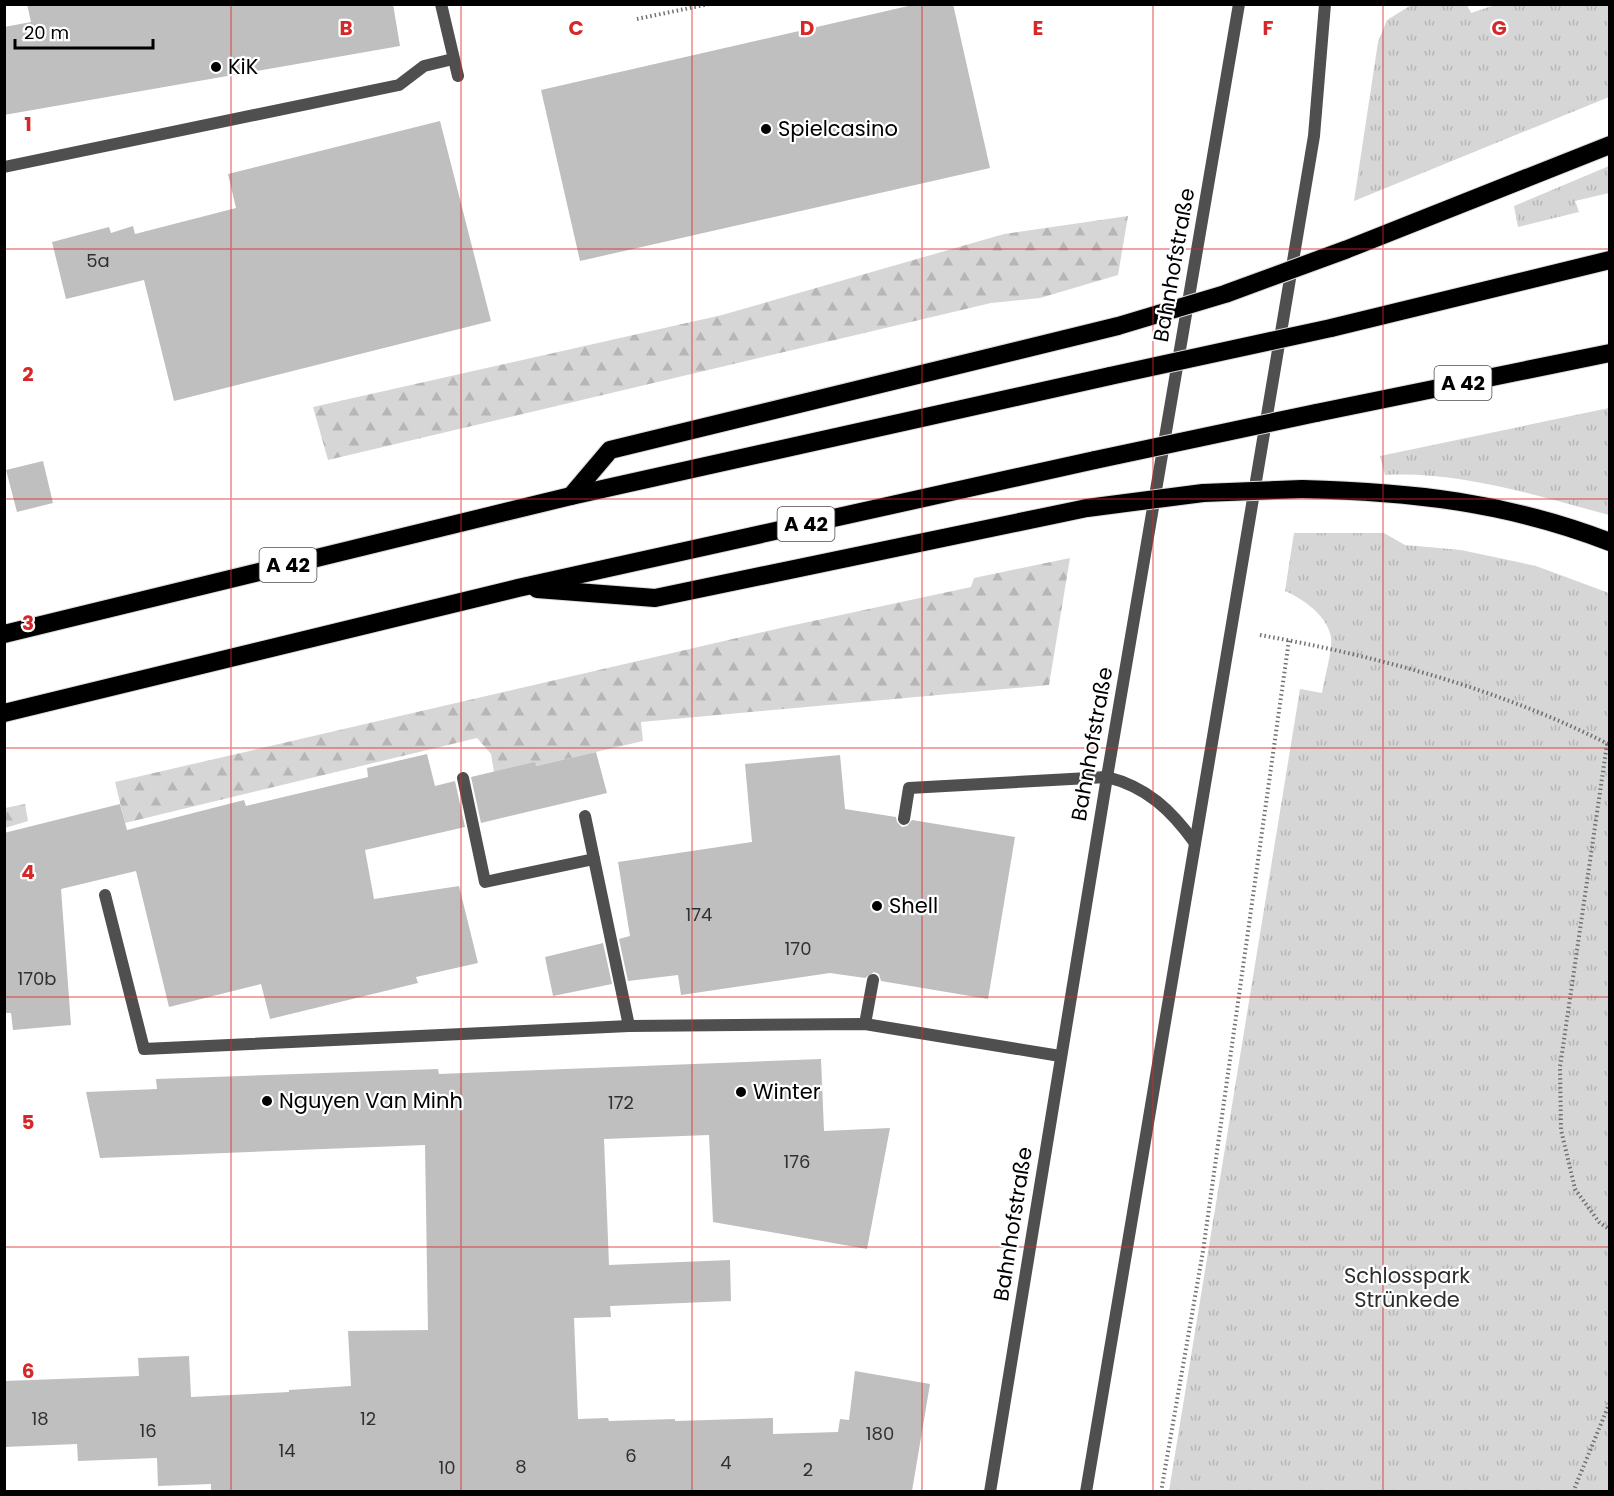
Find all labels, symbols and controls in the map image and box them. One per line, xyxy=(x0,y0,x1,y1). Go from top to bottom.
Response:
scale bar xyxy=(15,12,153,50)
text: B xyxy=(339,14,353,42)
text: C xyxy=(568,14,584,42)
text: D xyxy=(800,14,814,42)
text: E xyxy=(1033,14,1043,42)
text: F xyxy=(1263,14,1274,42)
text: G xyxy=(1491,14,1507,42)
text: 20 m xyxy=(24,20,69,45)
place label: KiK xyxy=(228,52,259,81)
marker: KiK xyxy=(209,60,223,74)
text: 1 xyxy=(24,110,32,138)
place label: Spielcasino xyxy=(778,114,898,143)
marker: Spielcasino xyxy=(759,122,773,136)
street label: Bahnhofstraße xyxy=(1146,186,1201,344)
house number: 5a xyxy=(86,248,110,273)
text: 2 xyxy=(22,360,34,388)
road number: A 42 xyxy=(1434,366,1492,400)
road number: A 42 xyxy=(778,507,834,541)
road number: A 42 xyxy=(260,548,316,582)
text: 3 xyxy=(22,609,34,637)
street label: Bahnhofstraße xyxy=(1064,665,1119,823)
text: 4 xyxy=(21,858,35,886)
place label: Shell xyxy=(889,891,938,920)
marker: Shell xyxy=(870,899,884,913)
house number: 174 xyxy=(686,902,712,927)
house number: 170 xyxy=(785,936,811,961)
house number: 170b xyxy=(17,966,57,991)
place label: Winter xyxy=(753,1077,821,1106)
marker: Winter xyxy=(734,1085,748,1099)
place label: Nguyen Van Minh xyxy=(279,1086,463,1115)
house number: 172 xyxy=(608,1090,634,1115)
marker: Nguyen Van Minh xyxy=(260,1094,274,1108)
text: 5 xyxy=(22,1108,35,1136)
street label: Bahnhofstraße xyxy=(986,1145,1039,1303)
house number: 176 xyxy=(783,1149,811,1174)
park label: Schlosspark Strünkede xyxy=(1344,1261,1470,1314)
text: 6 xyxy=(22,1357,34,1385)
house number: 18 xyxy=(31,1406,49,1431)
house number: 12 xyxy=(360,1406,376,1431)
house number: 16 xyxy=(139,1418,157,1443)
house number: 180 xyxy=(866,1421,894,1446)
house number: 14 xyxy=(278,1438,296,1463)
house number: 6 xyxy=(625,1443,637,1468)
house number: 4 xyxy=(720,1450,732,1475)
house number: 8 xyxy=(515,1454,527,1479)
house number: 10 xyxy=(438,1455,456,1480)
house number: 2 xyxy=(803,1457,813,1482)

